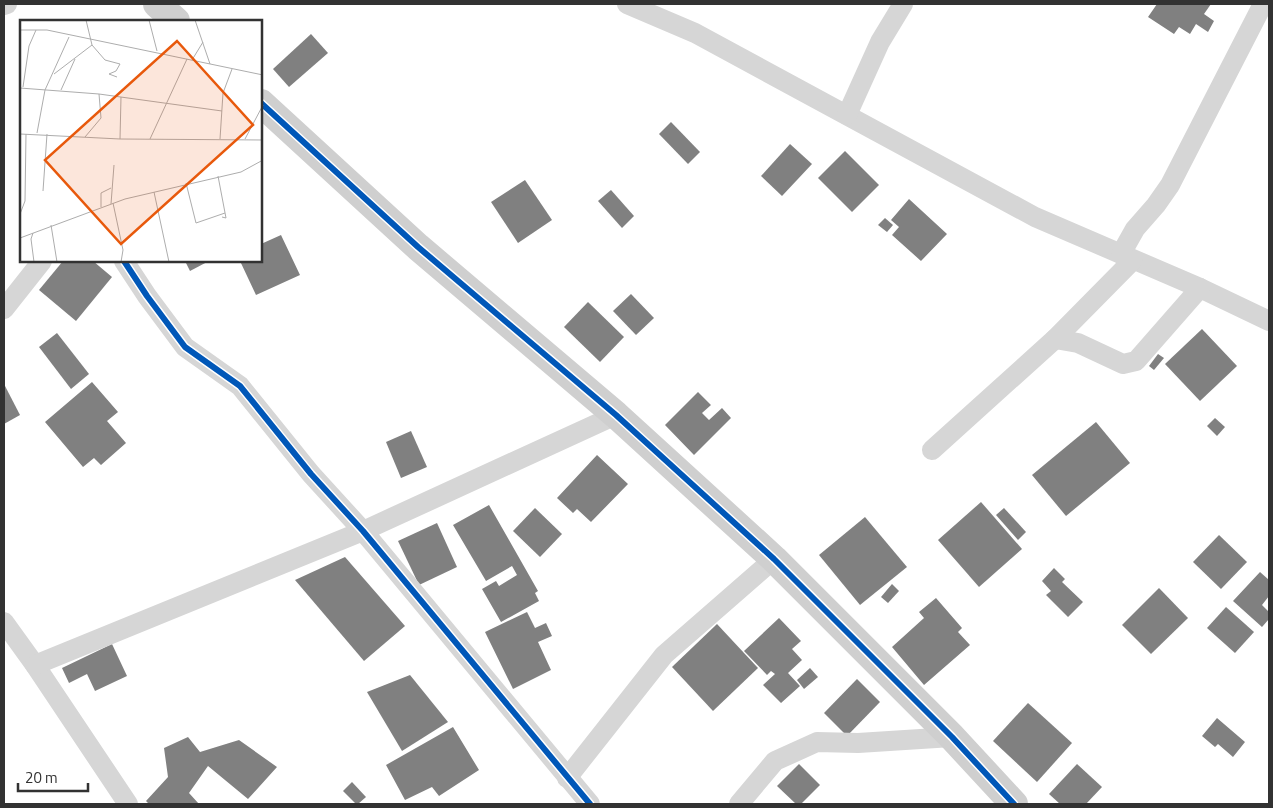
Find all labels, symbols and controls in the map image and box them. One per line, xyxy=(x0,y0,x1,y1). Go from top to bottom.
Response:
inset map xyxy=(20,20,262,262)
scale bar xyxy=(18,760,88,792)
text: 20 m xyxy=(25,766,58,789)

